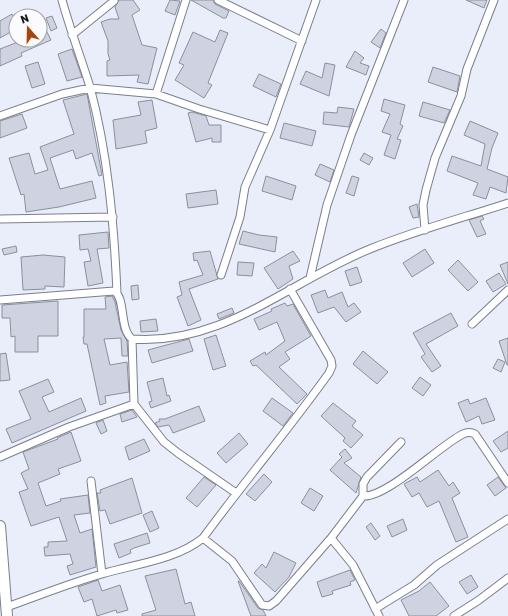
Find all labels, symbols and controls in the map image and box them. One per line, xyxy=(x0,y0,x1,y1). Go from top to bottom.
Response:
north arrow xyxy=(8,8,48,48)
text: N xyxy=(19,12,31,27)

